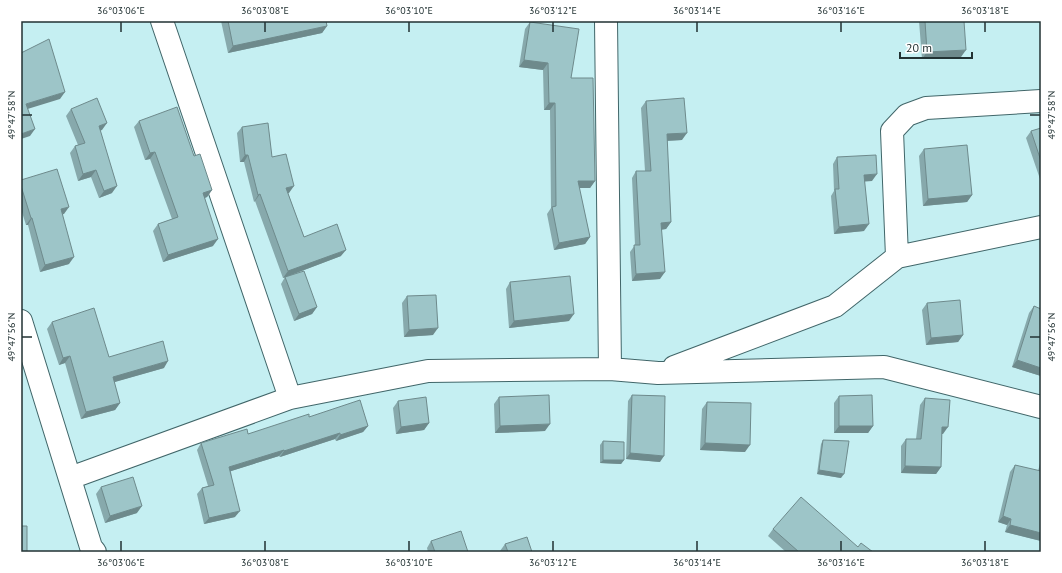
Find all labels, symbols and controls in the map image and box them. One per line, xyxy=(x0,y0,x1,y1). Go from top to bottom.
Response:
text: 36°03'06"E xyxy=(97,4,145,17)
text: 36°03'08"E xyxy=(241,4,289,17)
text: 36°03'10"E xyxy=(385,4,433,17)
text: 36°03'12"E xyxy=(529,4,577,17)
text: 36°03'14"E xyxy=(673,4,721,17)
text: 36°03'16"E xyxy=(817,4,865,17)
text: 36°03'18"E xyxy=(961,4,1009,17)
scale bar xyxy=(900,34,972,60)
text: 20 m xyxy=(906,40,932,55)
text: 49°47'58"N xyxy=(5,90,18,140)
text: 49°47'58"N xyxy=(1045,90,1058,140)
text: 49°47'56"N xyxy=(5,312,18,362)
text: 49°47'56"N xyxy=(1045,312,1058,362)
text: 36°03'06"E xyxy=(97,556,145,569)
text: 36°03'08"E xyxy=(241,556,289,569)
text: 36°03'10"E xyxy=(385,556,433,569)
text: 36°03'12"E xyxy=(529,556,577,569)
text: 36°03'14"E xyxy=(673,556,721,569)
text: 36°03'16"E xyxy=(817,556,865,569)
text: 36°03'18"E xyxy=(961,556,1009,569)

